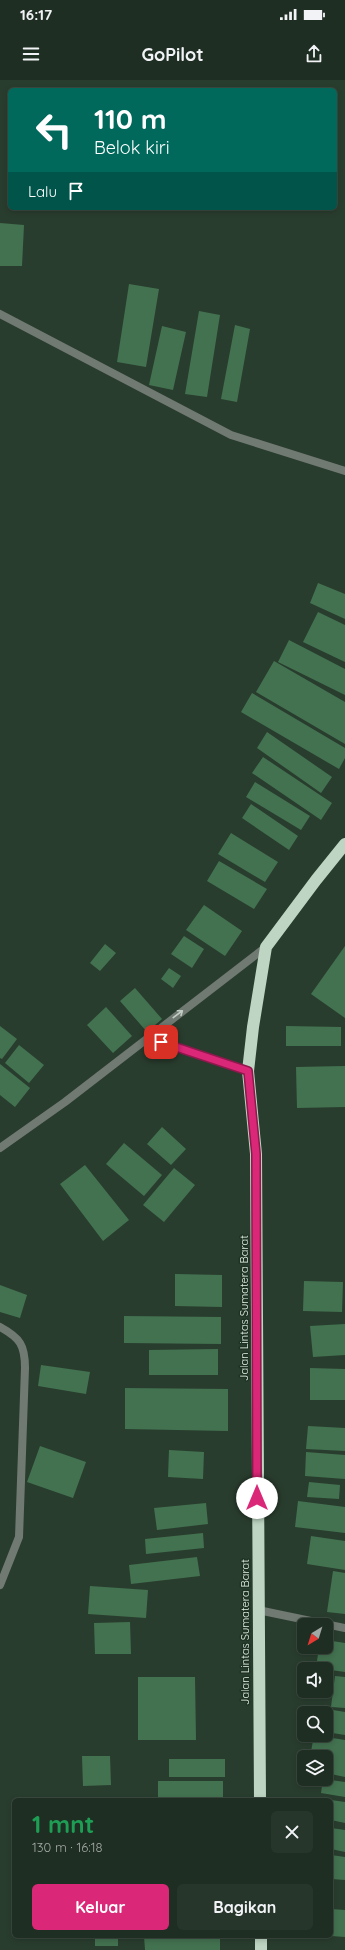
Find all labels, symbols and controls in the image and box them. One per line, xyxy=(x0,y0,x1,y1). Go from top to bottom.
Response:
text: 16:17 xyxy=(20,5,52,24)
icon: menu xyxy=(20,43,42,65)
text: GoPilot xyxy=(141,43,204,66)
icon: share xyxy=(303,43,325,65)
text: 110 m xyxy=(94,101,167,136)
icon: left xyxy=(28,104,80,156)
text: Belok kiri xyxy=(94,136,170,159)
icon: arrive xyxy=(65,180,87,202)
text: Lalu xyxy=(28,182,57,201)
one-way arrow xyxy=(172,1010,183,1018)
pin xyxy=(144,1025,178,1059)
icon: arrive xyxy=(150,1031,172,1053)
street label: Jalan Lintas Sumatera Barat xyxy=(237,1235,251,1381)
position arrow xyxy=(236,1477,278,1519)
street label: Jalan Lintas Sumatera Barat xyxy=(238,1559,252,1705)
north arrow xyxy=(297,1618,333,1654)
map controls xyxy=(297,1618,333,1786)
button: sound xyxy=(297,1662,333,1698)
button: search xyxy=(297,1706,333,1742)
button: layers xyxy=(297,1750,333,1786)
text: 1 mnt xyxy=(32,1809,94,1839)
button: close xyxy=(271,1811,313,1853)
text: 130 m · 16:18 xyxy=(32,1839,102,1855)
button: Keluar xyxy=(32,1884,169,1930)
button: Bagikan xyxy=(177,1884,313,1930)

